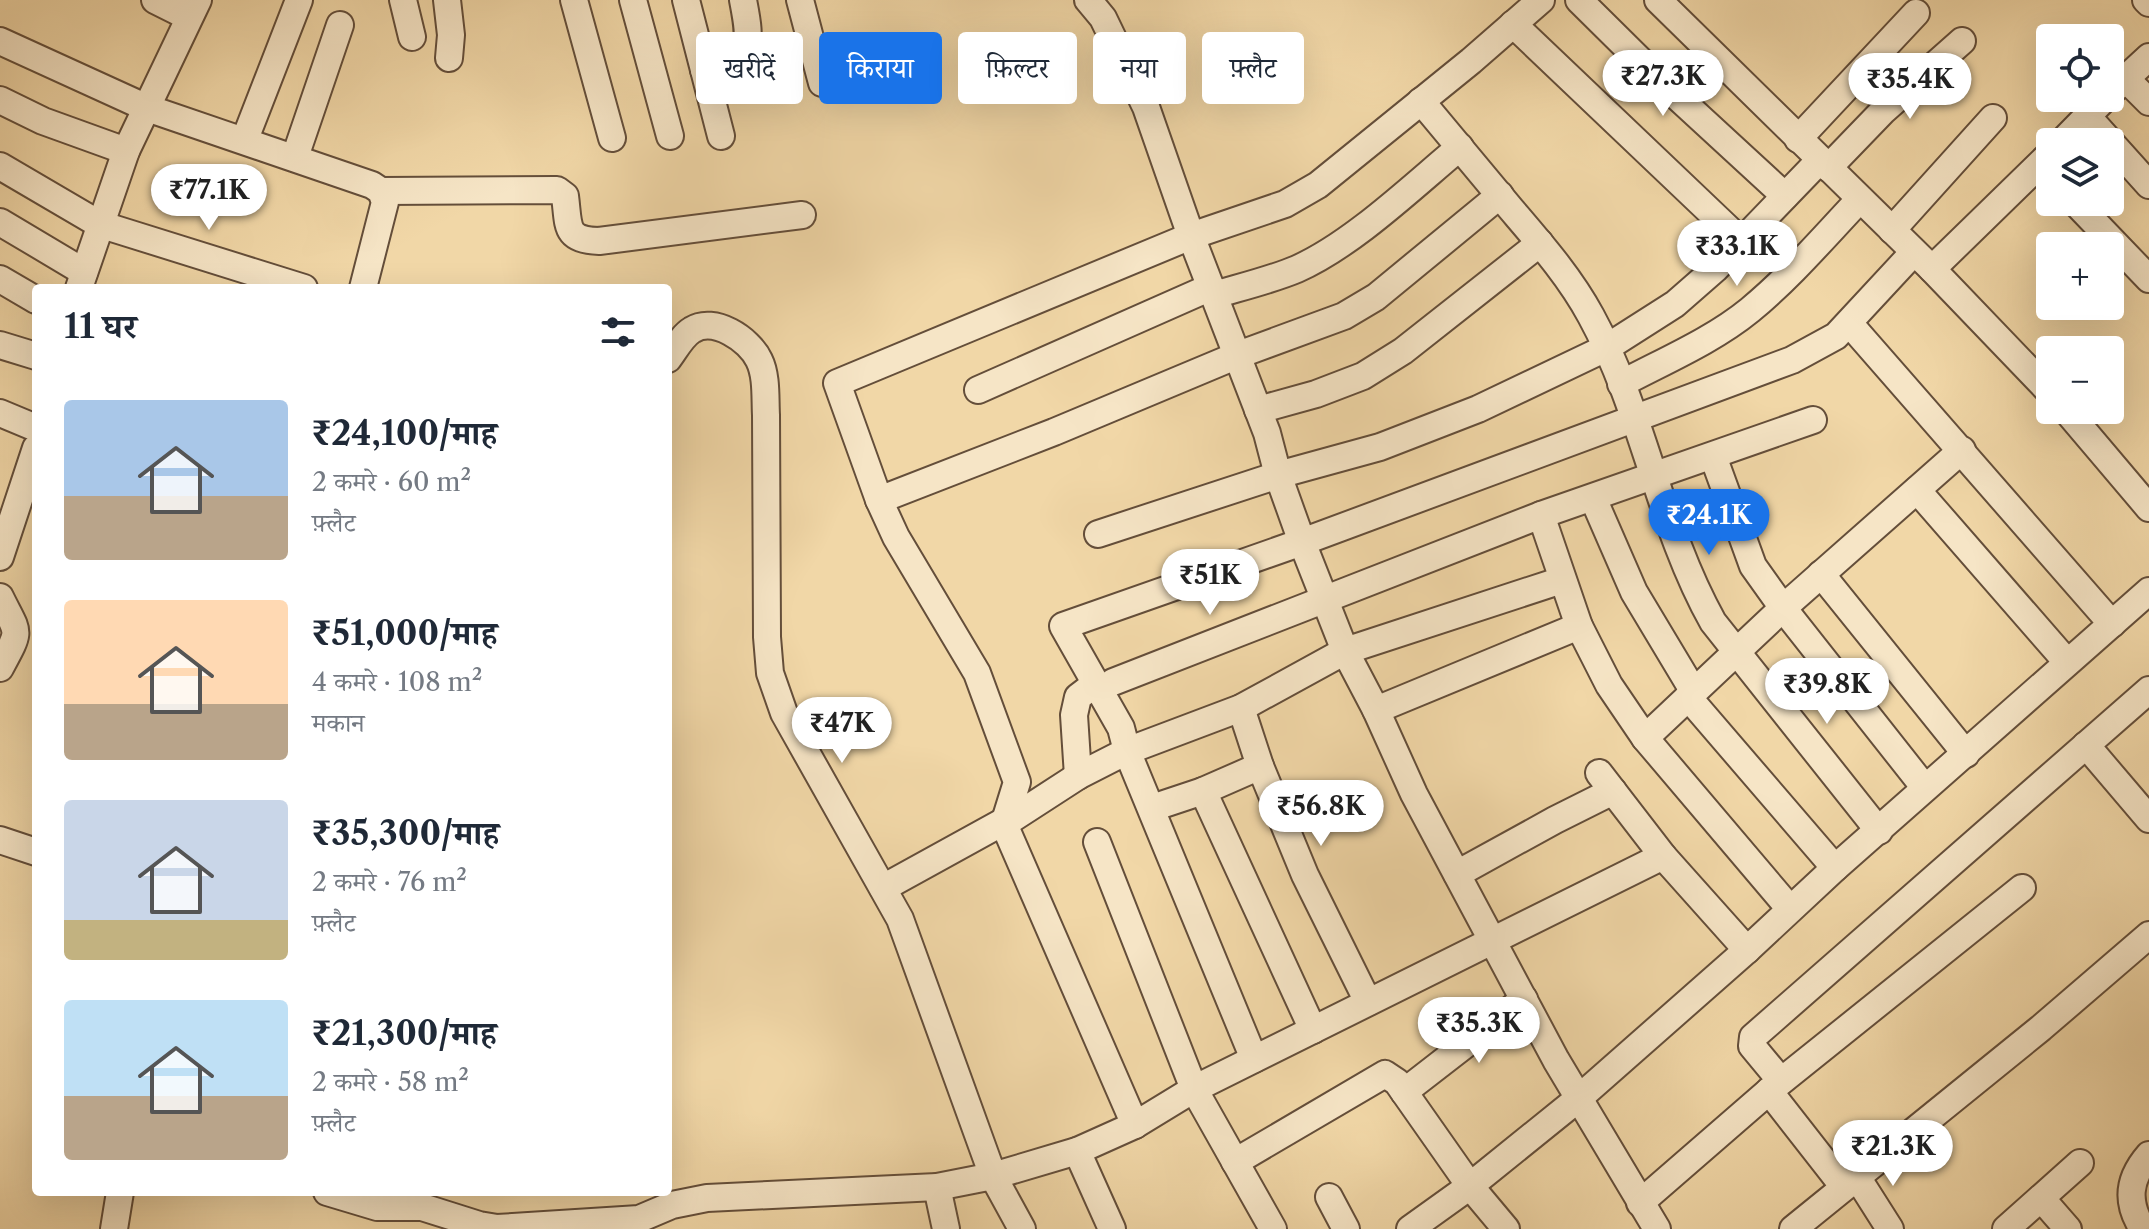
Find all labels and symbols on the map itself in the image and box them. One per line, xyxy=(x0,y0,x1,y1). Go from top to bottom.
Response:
pin: ₹27.3K xyxy=(1598,50,1728,118)
pin: ₹35.4K xyxy=(1845,53,1975,121)
pin: ₹77.1K xyxy=(144,164,274,232)
pin: ₹33.1K xyxy=(1672,220,1802,288)
pin: ₹24.1K xyxy=(1644,489,1774,557)
pin: ₹51K xyxy=(1163,549,1257,617)
pin: ₹39.8K xyxy=(1762,658,1892,726)
pin: ₹47K xyxy=(795,697,889,765)
pin: ₹56.8K xyxy=(1256,780,1386,848)
pin: ₹35.3K xyxy=(1414,997,1544,1065)
pin: ₹21.3K xyxy=(1828,1120,1958,1188)

